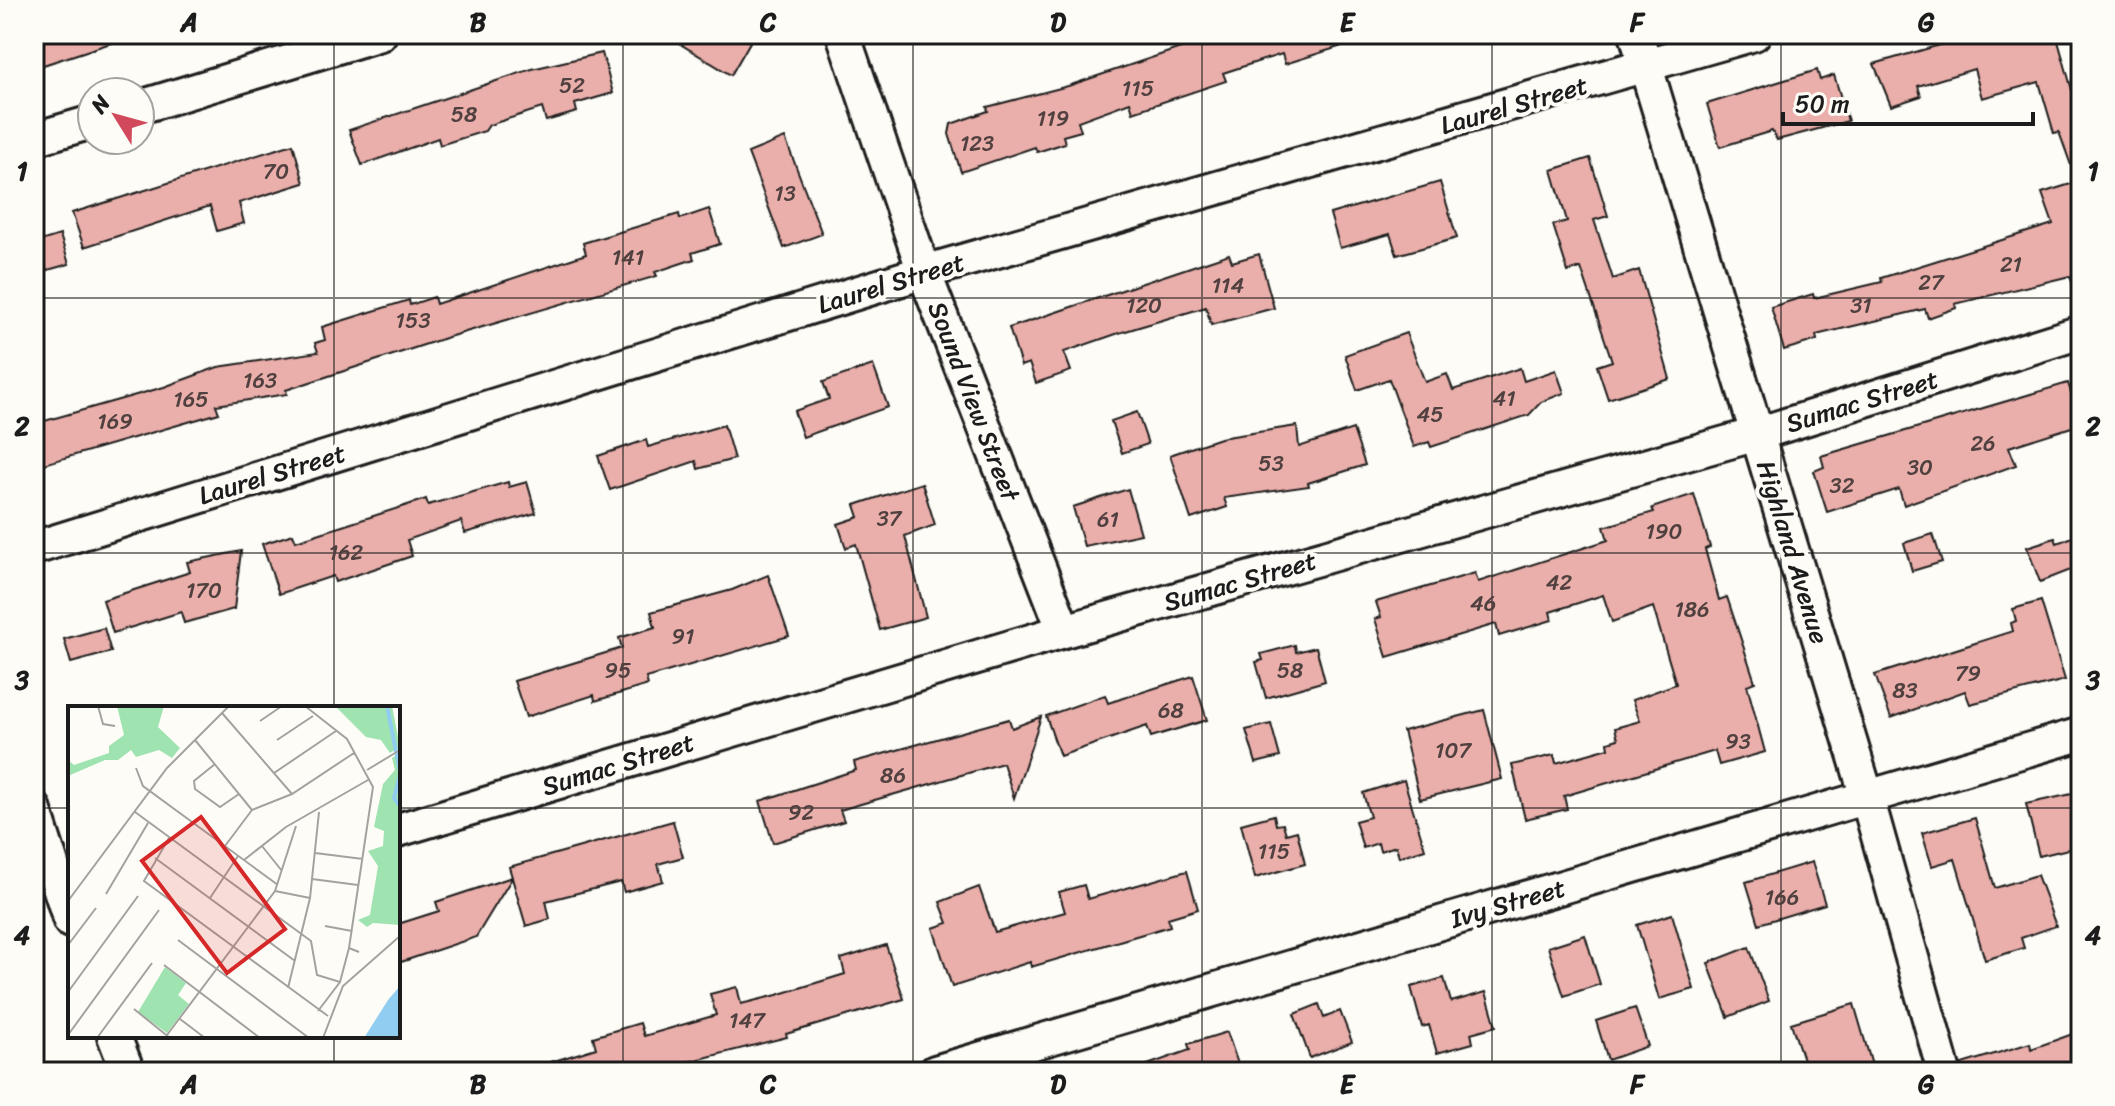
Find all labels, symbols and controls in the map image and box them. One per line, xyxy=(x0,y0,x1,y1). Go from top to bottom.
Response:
text: A xyxy=(179,0,198,45)
text: B xyxy=(470,0,487,45)
text: C xyxy=(759,0,777,45)
text: D xyxy=(1050,0,1066,45)
text: E xyxy=(1340,0,1357,45)
text: F xyxy=(1629,0,1646,45)
text: G xyxy=(1918,0,1935,45)
street label: Laurel Street xyxy=(1435,62,1593,148)
house number: 52 xyxy=(559,66,585,105)
house number: 115 xyxy=(1122,69,1154,108)
north arrow xyxy=(76,76,156,156)
scale bar xyxy=(1783,76,2033,126)
text: 50 m xyxy=(1795,83,1850,125)
text: N xyxy=(80,86,121,123)
house number: 58 xyxy=(451,95,477,134)
house number: 119 xyxy=(1037,99,1069,138)
house number: 123 xyxy=(960,124,994,163)
text: 1 xyxy=(16,148,28,194)
text: 1 xyxy=(2087,148,2099,194)
house number: 70 xyxy=(263,152,289,191)
house number: 13 xyxy=(774,174,796,213)
house number: 141 xyxy=(612,238,644,277)
street label: Laurel Street xyxy=(812,239,970,327)
house number: 21 xyxy=(2000,245,2022,284)
house number: 27 xyxy=(1918,263,1945,302)
house number: 114 xyxy=(1212,266,1245,305)
house number: 120 xyxy=(1126,286,1162,325)
house number: 31 xyxy=(1850,286,1872,325)
street label: Sound View Street xyxy=(915,294,1034,509)
house number: 153 xyxy=(396,301,430,340)
street label: Sumac Street xyxy=(1780,356,1944,446)
house number: 163 xyxy=(243,361,277,400)
house number: 41 xyxy=(1492,379,1516,418)
house number: 165 xyxy=(173,380,209,419)
house number: 45 xyxy=(1416,395,1444,434)
house number: 169 xyxy=(97,402,133,441)
text: 2 xyxy=(13,403,30,449)
text: 2 xyxy=(2084,403,2101,449)
house number: 26 xyxy=(1970,424,1996,463)
street label: Laurel Street xyxy=(193,430,351,518)
house number: 53 xyxy=(1258,444,1284,483)
house number: 30 xyxy=(1907,448,1933,487)
street label: Highland Avenue xyxy=(1743,454,1843,650)
house number: 32 xyxy=(1830,466,1855,505)
house number: 37 xyxy=(877,499,903,538)
house number: 61 xyxy=(1097,500,1119,539)
house number: 190 xyxy=(1646,512,1682,551)
house number: 162 xyxy=(329,533,364,572)
street label: Sumac Street xyxy=(1158,537,1322,625)
house number: 42 xyxy=(1546,563,1573,602)
house number: 170 xyxy=(186,571,222,610)
house number: 46 xyxy=(1470,584,1496,623)
house number: 186 xyxy=(1674,590,1710,629)
house number: 91 xyxy=(672,617,694,656)
house number: 95 xyxy=(605,651,631,690)
house number: 58 xyxy=(1277,651,1303,690)
house number: 79 xyxy=(1955,654,1981,693)
text: 3 xyxy=(14,657,30,703)
text: 3 xyxy=(2085,657,2101,703)
house number: 83 xyxy=(1892,671,1918,710)
house number: 68 xyxy=(1158,691,1184,730)
inset map xyxy=(68,706,400,1038)
street label: Sumac Street xyxy=(536,719,700,809)
house number: 93 xyxy=(1725,722,1751,761)
house number: 107 xyxy=(1435,731,1472,770)
house number: 86 xyxy=(880,756,906,795)
house number: 92 xyxy=(788,793,814,832)
house number: 115 xyxy=(1258,832,1290,871)
street label: Ivy Street xyxy=(1444,865,1571,942)
house number: 166 xyxy=(1765,878,1799,917)
text: 4 xyxy=(14,912,30,958)
text: 4 xyxy=(2085,912,2101,958)
house number: 147 xyxy=(729,1001,766,1040)
text: A xyxy=(179,1061,198,1106)
text: B xyxy=(470,1061,487,1106)
text: C xyxy=(759,1061,777,1106)
text: D xyxy=(1050,1061,1066,1106)
text: E xyxy=(1340,1061,1357,1106)
text: F xyxy=(1629,1061,1646,1106)
text: G xyxy=(1918,1061,1935,1106)

